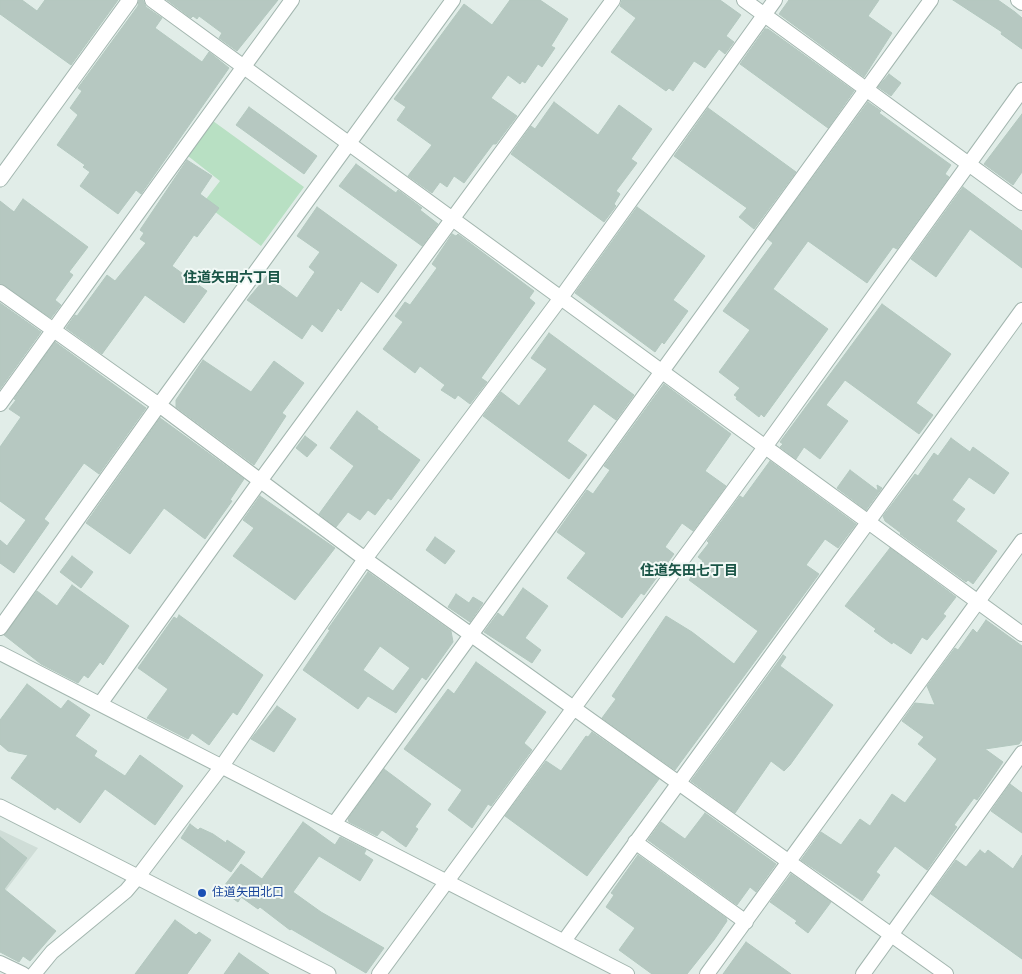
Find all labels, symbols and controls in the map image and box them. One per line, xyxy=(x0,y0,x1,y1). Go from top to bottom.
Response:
district label: 住道矢田六丁目 xyxy=(183,270,281,286)
district label: 住道矢田七丁目 xyxy=(640,563,738,579)
place label: 住道矢田北口 xyxy=(212,886,284,900)
marker: 住道矢田北口 xyxy=(196,887,208,899)

